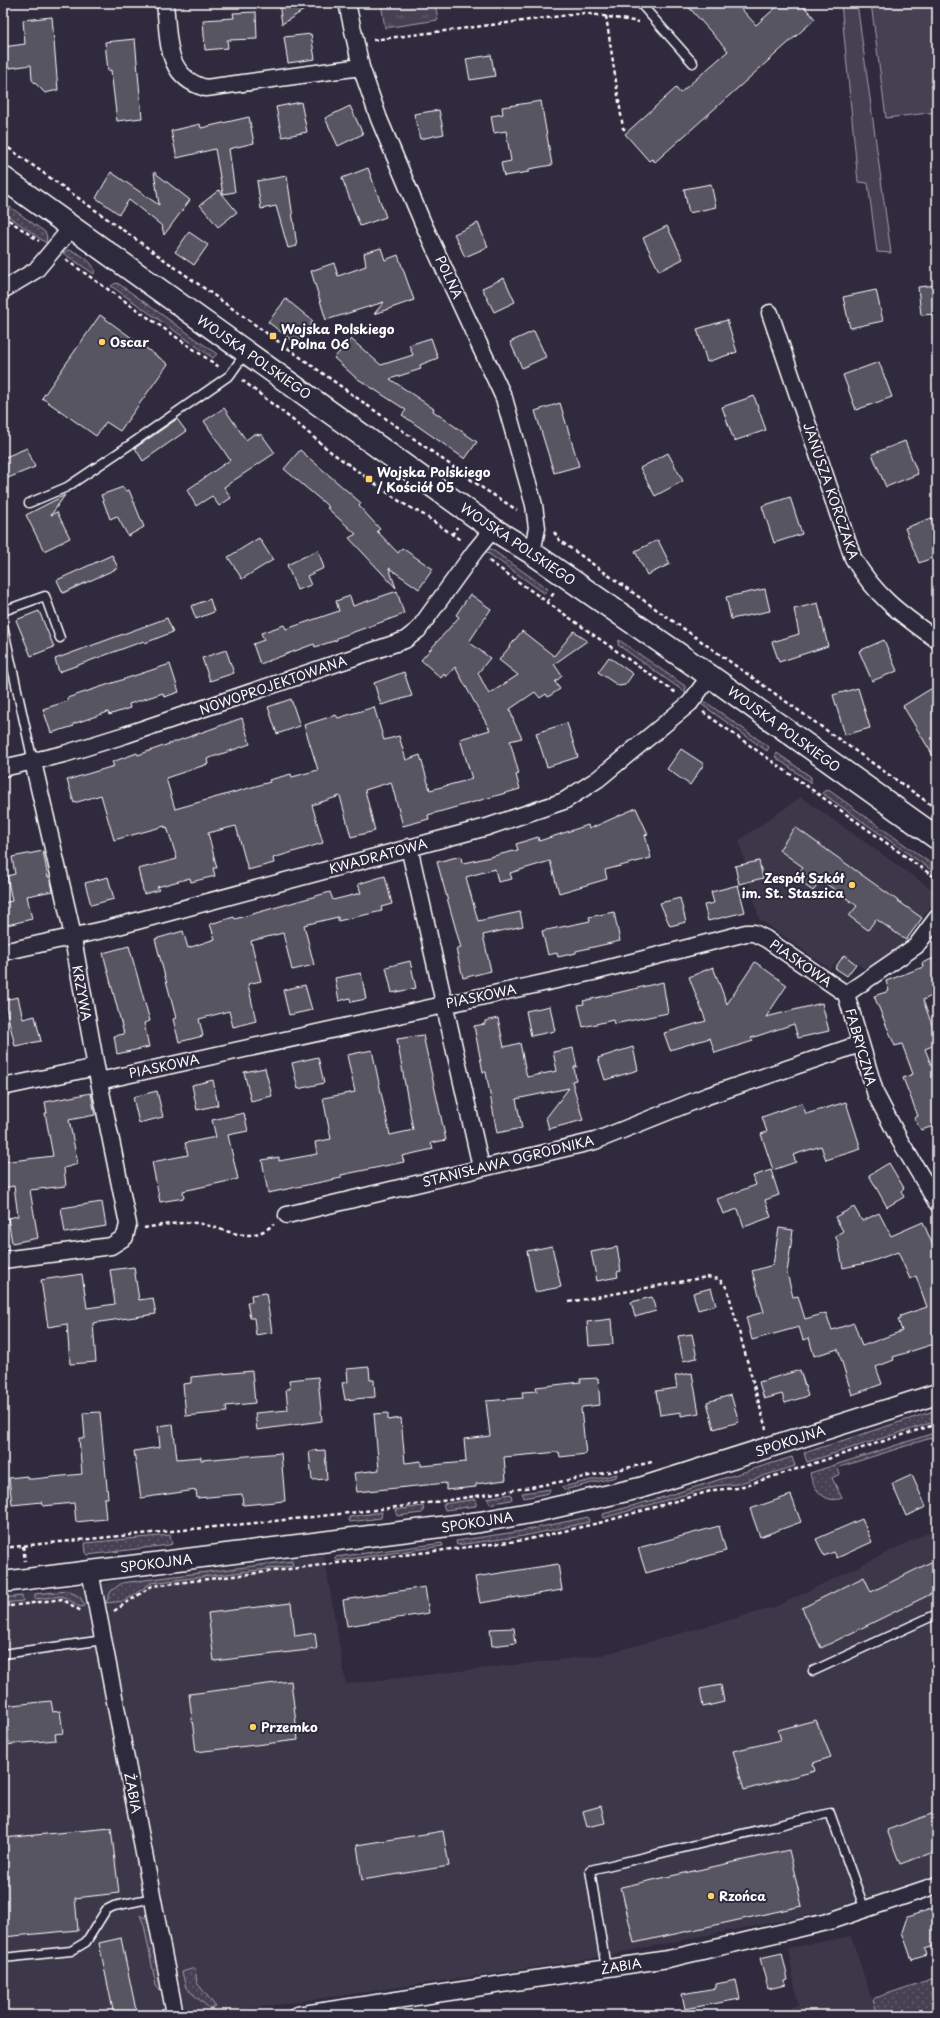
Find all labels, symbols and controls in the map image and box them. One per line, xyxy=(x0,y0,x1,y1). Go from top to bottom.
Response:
street label: POLNA xyxy=(431,252,468,302)
street label: WOJSKA POLSKIEGO xyxy=(193,310,315,403)
place label: Wojska Polskiego / Polna 06 xyxy=(280,319,395,353)
marker: Wojska Polskiego / Polna 06 xyxy=(268,331,278,341)
place label: Oscar xyxy=(110,332,149,351)
marker: Oscar xyxy=(97,337,107,347)
street label: JANUSZA KORCZAKA xyxy=(799,420,864,562)
place label: Wojska Polskiego / Kościół 05 xyxy=(376,462,491,496)
marker: Wojska Polskiego / Kościół 05 xyxy=(364,474,374,484)
street label: WOJSKA POLSKIEGO xyxy=(457,498,580,589)
street label: NOWOPROJEKTOWANA xyxy=(197,650,349,719)
street label: WOJSKA POLSKIEGO xyxy=(724,681,845,776)
street label: KWADRATOWA xyxy=(327,833,429,878)
place label: Zespół Szkół im. St. Staszica xyxy=(742,868,845,902)
marker: Zespół Szkół im. St. Staszica xyxy=(847,880,857,890)
street label: PIASKOWA xyxy=(767,934,836,991)
street label: KRZYWA xyxy=(68,964,97,1022)
street label: PIASKOWA xyxy=(444,979,518,1012)
street label: FABRYCZNA xyxy=(841,1006,882,1088)
street label: PIASKOWA xyxy=(127,1049,201,1082)
street label: STANISŁAWA OGRODNIKA xyxy=(420,1130,596,1191)
street label: SPOKOJNA xyxy=(752,1420,827,1461)
street label: SPOKOJNA xyxy=(439,1506,514,1537)
street label: SPOKOJNA xyxy=(119,1549,193,1576)
place label: Przemko xyxy=(261,1717,318,1736)
marker: Przemko xyxy=(248,1722,258,1732)
street label: ŻABIA xyxy=(120,1771,147,1815)
place label: Rzońca xyxy=(719,1886,766,1905)
marker: Rzońca xyxy=(706,1891,716,1901)
street label: ŻABIA xyxy=(599,1953,643,1978)

